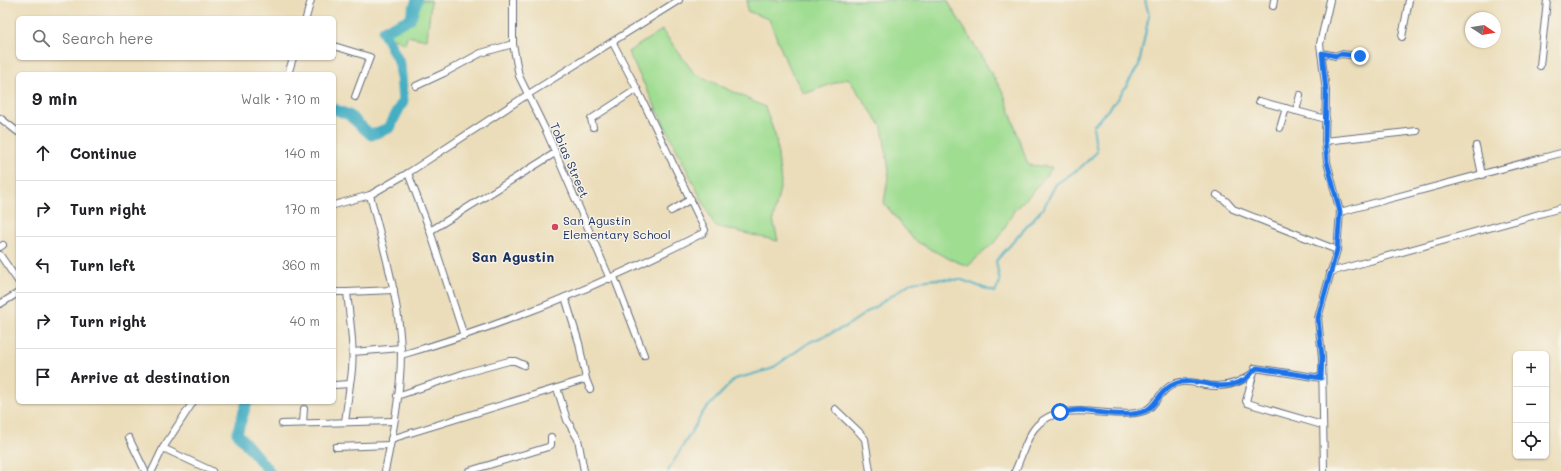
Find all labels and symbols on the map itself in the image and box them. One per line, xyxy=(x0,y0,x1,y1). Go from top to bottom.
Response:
north arrow xyxy=(1465,12,1501,48)
route end xyxy=(1351,47,1369,65)
street label: Tobias Street xyxy=(547,120,593,200)
place label: San Agustin Elementary School xyxy=(563,212,671,242)
marker: San Agustin Elementary School xyxy=(550,222,560,232)
district label: San Agustin xyxy=(472,247,554,266)
route start xyxy=(1051,403,1069,421)

